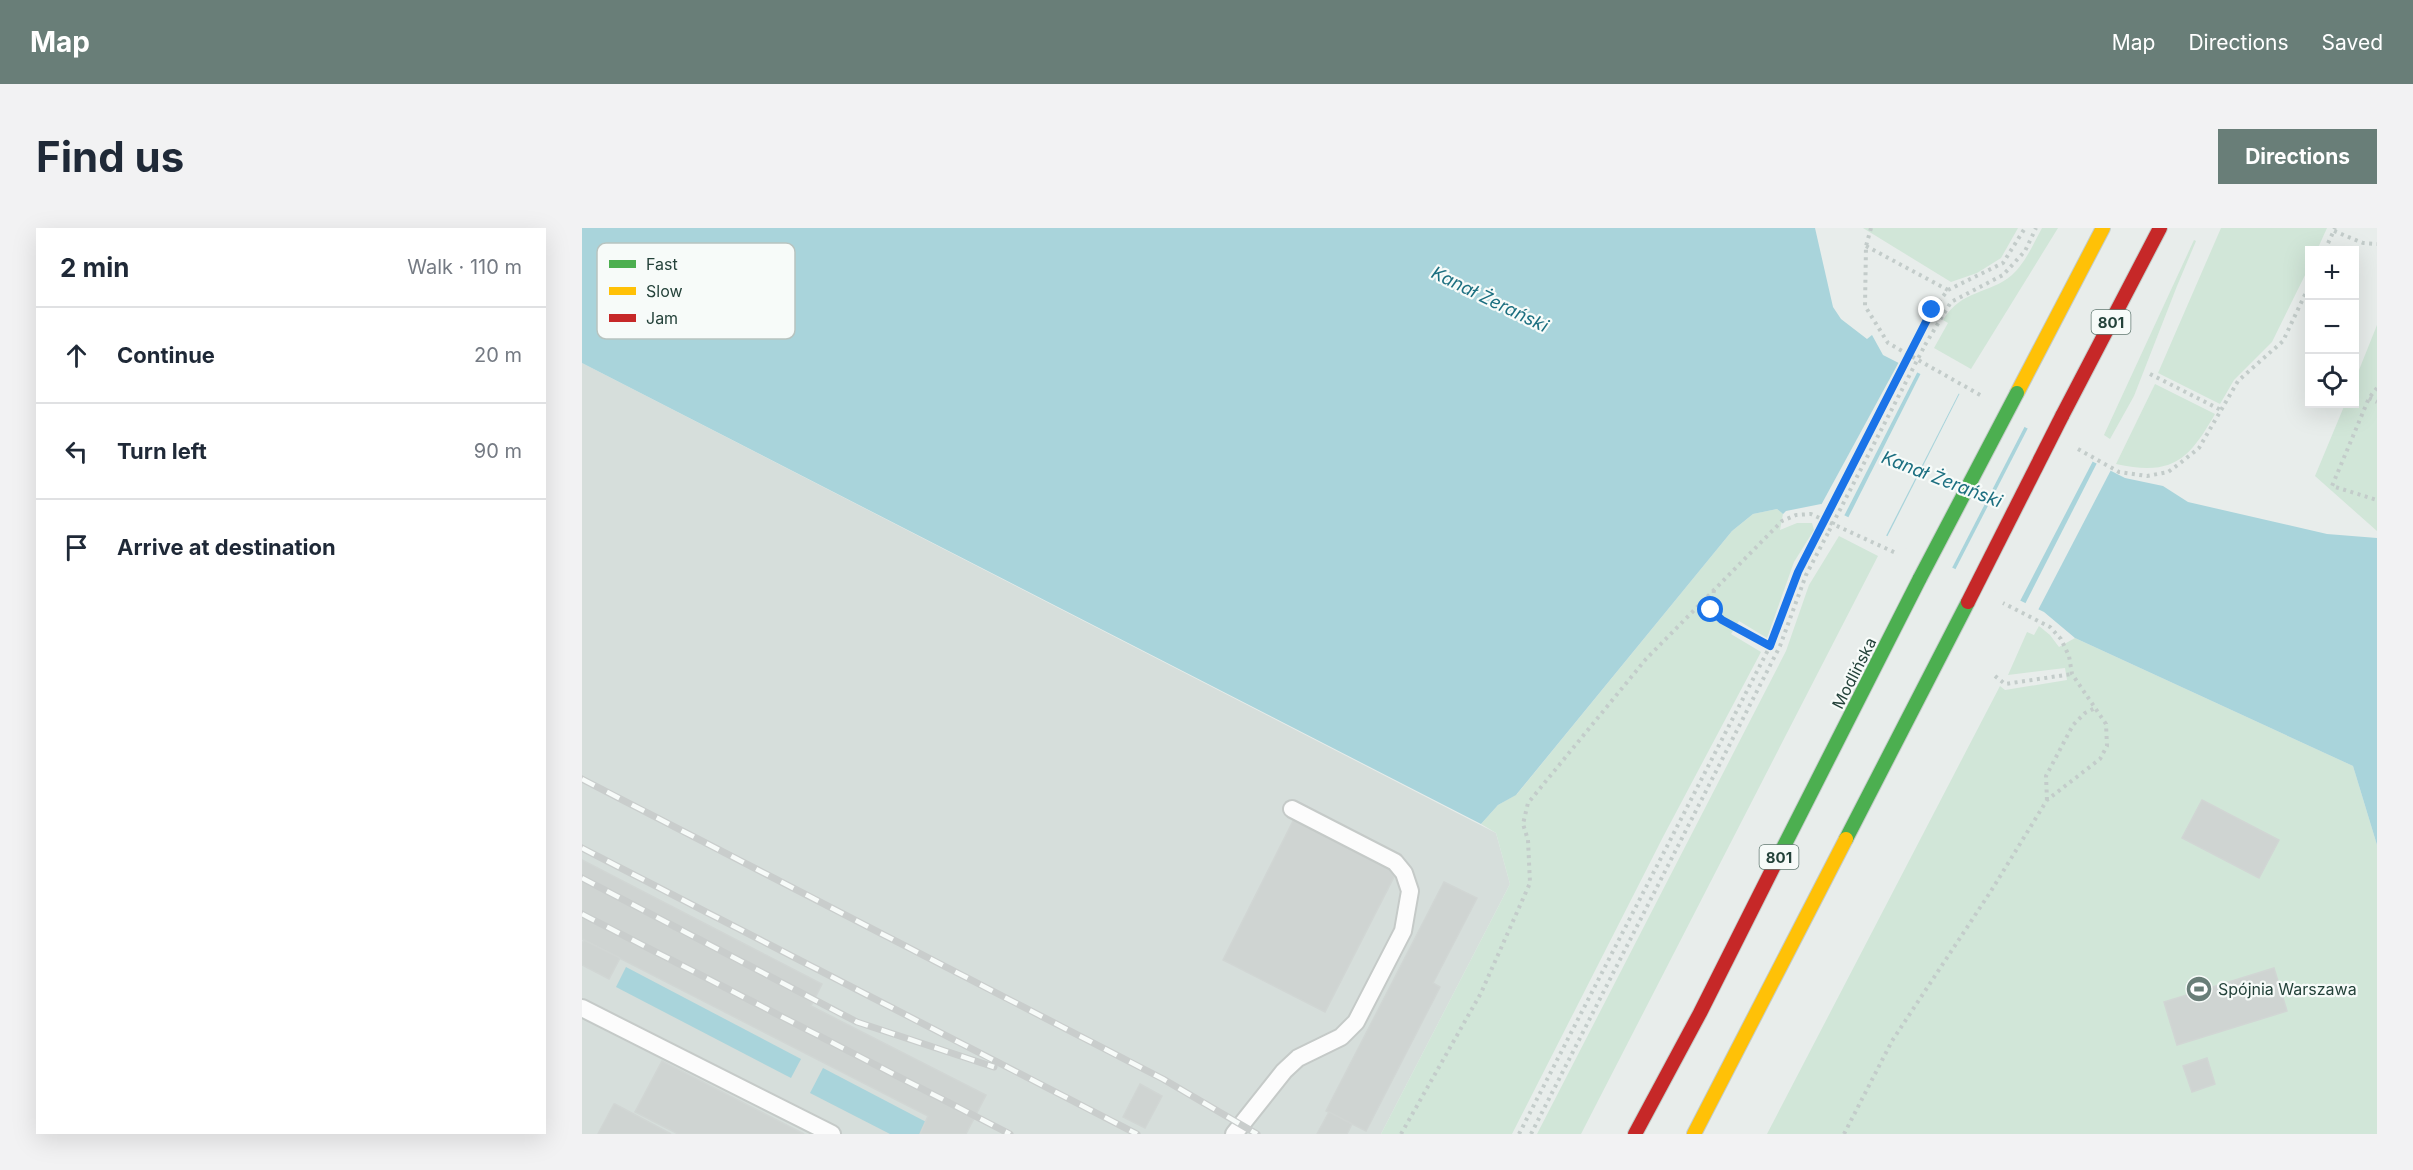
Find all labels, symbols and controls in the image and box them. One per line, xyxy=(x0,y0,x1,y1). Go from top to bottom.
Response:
text: Map xyxy=(30,25,90,59)
text: Map xyxy=(2112,30,2155,55)
text: Directions xyxy=(2188,30,2289,55)
text: Saved xyxy=(2322,30,2383,55)
button: Directions xyxy=(2218,129,2377,184)
text: Find us xyxy=(36,131,184,182)
legend xyxy=(597,243,795,339)
map controls xyxy=(2305,246,2359,408)
button: + xyxy=(2305,246,2359,300)
text: 2 min xyxy=(60,252,130,283)
text: Fast xyxy=(646,254,678,274)
text: Walk · 110 m xyxy=(407,255,522,279)
water label: Kanał Żerański xyxy=(1428,261,1553,337)
text: Slow xyxy=(646,281,683,301)
route end xyxy=(1918,296,1944,322)
button: − xyxy=(2305,300,2359,354)
text: Jam xyxy=(646,308,678,328)
road number: 801 xyxy=(2092,310,2131,334)
icon: ahead xyxy=(60,339,93,372)
text: Continue xyxy=(117,342,215,368)
text: 20 m xyxy=(474,343,522,367)
button: locate xyxy=(2305,354,2359,408)
icon: left xyxy=(60,435,93,468)
text: Turn left xyxy=(117,438,207,464)
text: 90 m xyxy=(474,439,522,463)
water label: Kanał Żerański xyxy=(1879,445,2006,512)
icon: arrive xyxy=(60,531,93,564)
text: Arrive at destination xyxy=(117,534,336,560)
route start xyxy=(1697,596,1723,622)
street label: Modlińska xyxy=(1828,634,1880,712)
road number: 801 xyxy=(1760,845,1798,869)
sports icon: Spójnia Warszawa xyxy=(2184,974,2214,1004)
place label: Spójnia Warszawa xyxy=(2218,979,2357,999)

